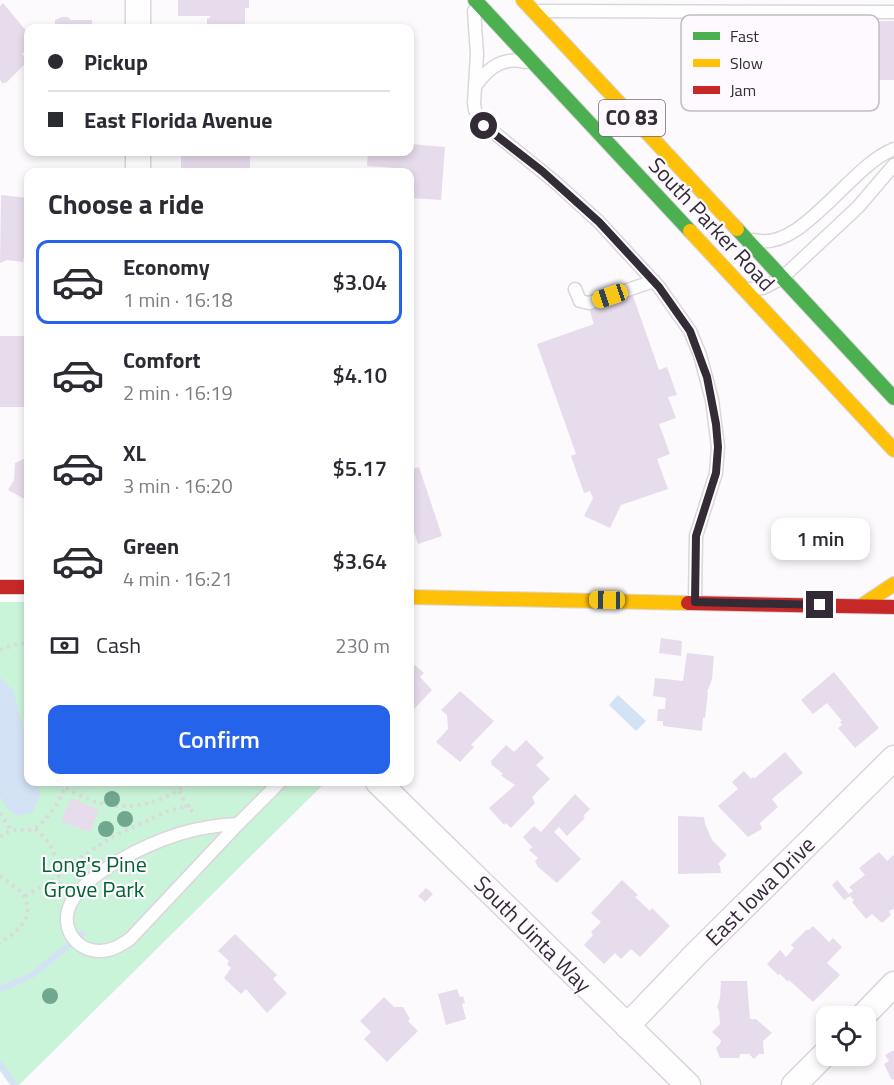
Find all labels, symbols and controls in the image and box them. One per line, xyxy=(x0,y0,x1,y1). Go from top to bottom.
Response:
legend xyxy=(681,15,879,111)
text: Fast xyxy=(730,24,759,48)
text: Pickup xyxy=(84,45,148,79)
text: Slow xyxy=(730,51,763,75)
text: Jam xyxy=(730,78,756,102)
road number: CO 83 xyxy=(599,100,665,136)
text: East Florida Avenue xyxy=(84,103,273,137)
route start xyxy=(470,112,497,139)
street label: South Parker Road xyxy=(641,149,783,299)
text: Choose a ride xyxy=(48,183,204,224)
text: Economy xyxy=(123,250,210,284)
icon: car xyxy=(51,255,105,309)
text: $3.04 xyxy=(332,265,387,299)
car xyxy=(590,282,630,310)
text: 1 min · 16:18 xyxy=(123,284,233,315)
text: Comfort xyxy=(123,343,201,377)
icon: car xyxy=(51,348,105,402)
text: $4.10 xyxy=(332,358,387,392)
text: 2 min · 16:19 xyxy=(123,377,233,408)
text: XL xyxy=(123,436,146,470)
icon: car xyxy=(51,441,105,495)
text: $5.17 xyxy=(332,451,387,485)
text: 3 min · 16:20 xyxy=(123,470,233,501)
callout: 1 min xyxy=(770,518,870,560)
text: 1 min xyxy=(796,523,845,554)
text: Green xyxy=(123,529,179,563)
icon: car xyxy=(51,534,105,588)
text: $3.64 xyxy=(332,544,387,578)
text: 4 min · 16:21 xyxy=(123,563,233,594)
car xyxy=(589,591,625,609)
route end xyxy=(806,591,833,618)
text: Cash xyxy=(96,628,141,662)
icon: cash xyxy=(48,629,81,662)
text: 230 m xyxy=(335,630,390,661)
button: Confirm xyxy=(48,705,390,774)
street label: East Iowa Drive xyxy=(697,828,823,954)
park label: Long's Pine Grove Park xyxy=(41,847,147,906)
street label: South Uinta Way xyxy=(466,867,600,1001)
map controls xyxy=(816,1006,876,1066)
button: locate xyxy=(816,1006,876,1066)

